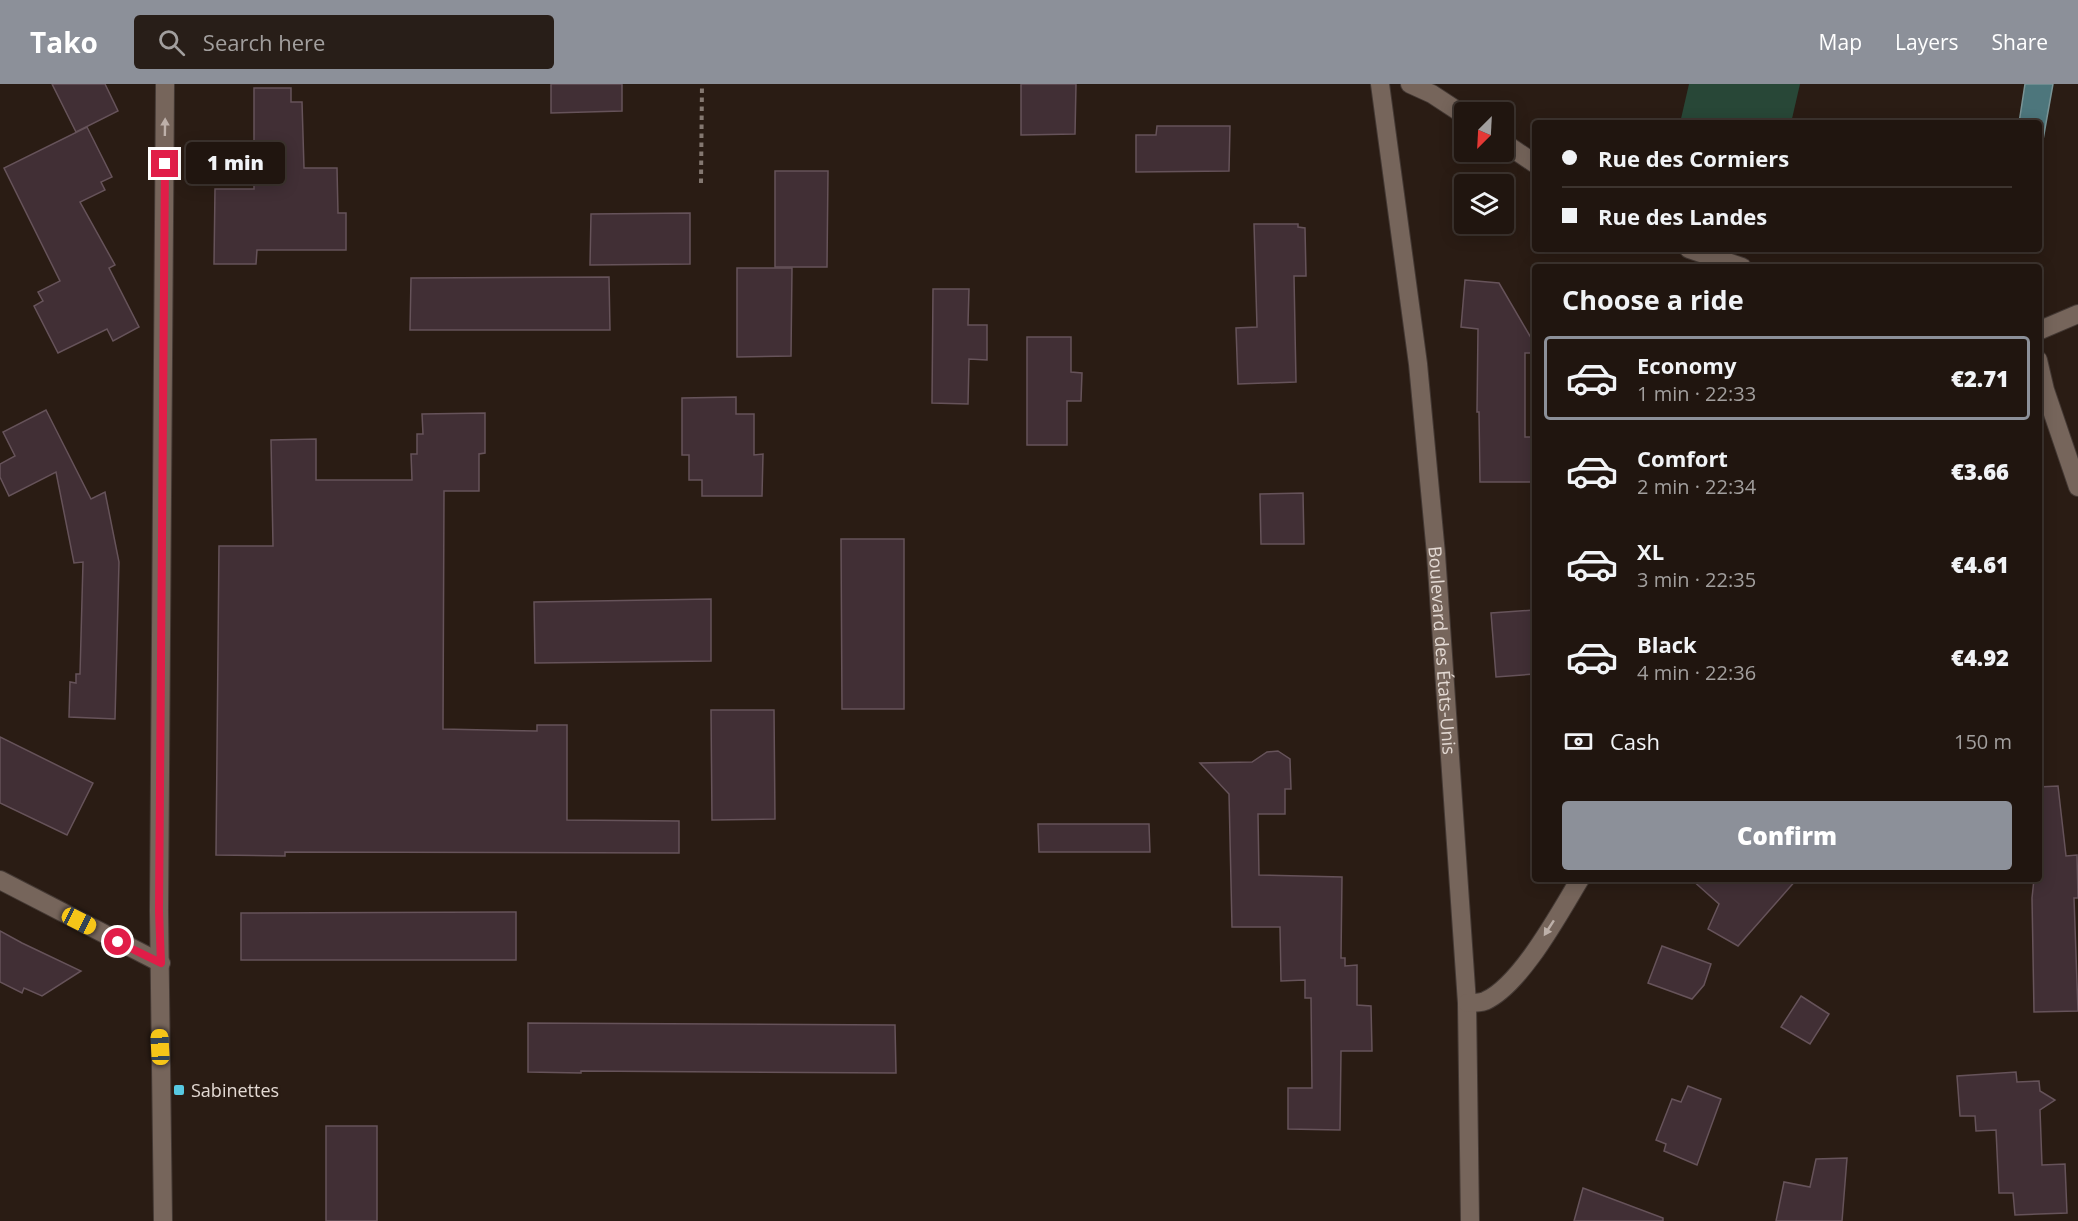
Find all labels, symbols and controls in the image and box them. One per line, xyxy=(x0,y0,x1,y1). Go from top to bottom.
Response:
search box xyxy=(134,15,554,69)
text: Tako xyxy=(30,23,98,61)
icon: search xyxy=(155,26,188,59)
text: Search here xyxy=(203,27,325,57)
text: Map xyxy=(1819,28,1862,56)
text: Layers xyxy=(1895,28,1959,56)
text: Share xyxy=(1992,28,2048,56)
north arrow xyxy=(1454,102,1514,162)
map controls xyxy=(1454,102,1514,234)
one-way arrow xyxy=(160,118,170,137)
callout: 1 min xyxy=(186,143,285,185)
text: Rue des Cormiers xyxy=(1598,143,1789,173)
text: 1 min xyxy=(207,149,264,176)
route end xyxy=(151,150,178,177)
button: layers xyxy=(1454,174,1514,234)
text: Rue des Landes xyxy=(1598,201,1767,231)
text: Choose a ride xyxy=(1562,281,1744,318)
text: Economy xyxy=(1637,350,1736,380)
icon: car xyxy=(1565,351,1619,405)
text: €2.71 xyxy=(1951,363,2009,393)
text: 1 min · 22:33 xyxy=(1637,380,1756,407)
text: Comfort xyxy=(1637,443,1728,473)
icon: car xyxy=(1565,444,1619,498)
text: €3.66 xyxy=(1951,456,2009,486)
text: 2 min · 22:34 xyxy=(1637,473,1756,500)
text: XL xyxy=(1637,536,1664,566)
icon: car xyxy=(1565,537,1619,591)
street label: Boulevard des États-Unis xyxy=(1423,545,1462,756)
text: €4.61 xyxy=(1951,549,2009,579)
text: 3 min · 22:35 xyxy=(1637,566,1756,593)
text: Black xyxy=(1637,629,1697,659)
icon: car xyxy=(1565,630,1619,684)
text: €4.92 xyxy=(1951,642,2009,672)
text: 4 min · 22:36 xyxy=(1637,659,1756,686)
icon: cash xyxy=(1562,725,1595,758)
text: Cash xyxy=(1610,726,1660,756)
text: 150 m xyxy=(1954,728,2012,755)
button: Confirm xyxy=(1562,801,2012,870)
car xyxy=(59,905,99,937)
one-way arrow xyxy=(1543,920,1555,936)
route start xyxy=(104,928,131,955)
car xyxy=(150,1029,170,1065)
place label: Sabinettes xyxy=(191,1078,279,1102)
marker: Sabinettes xyxy=(172,1083,186,1097)

